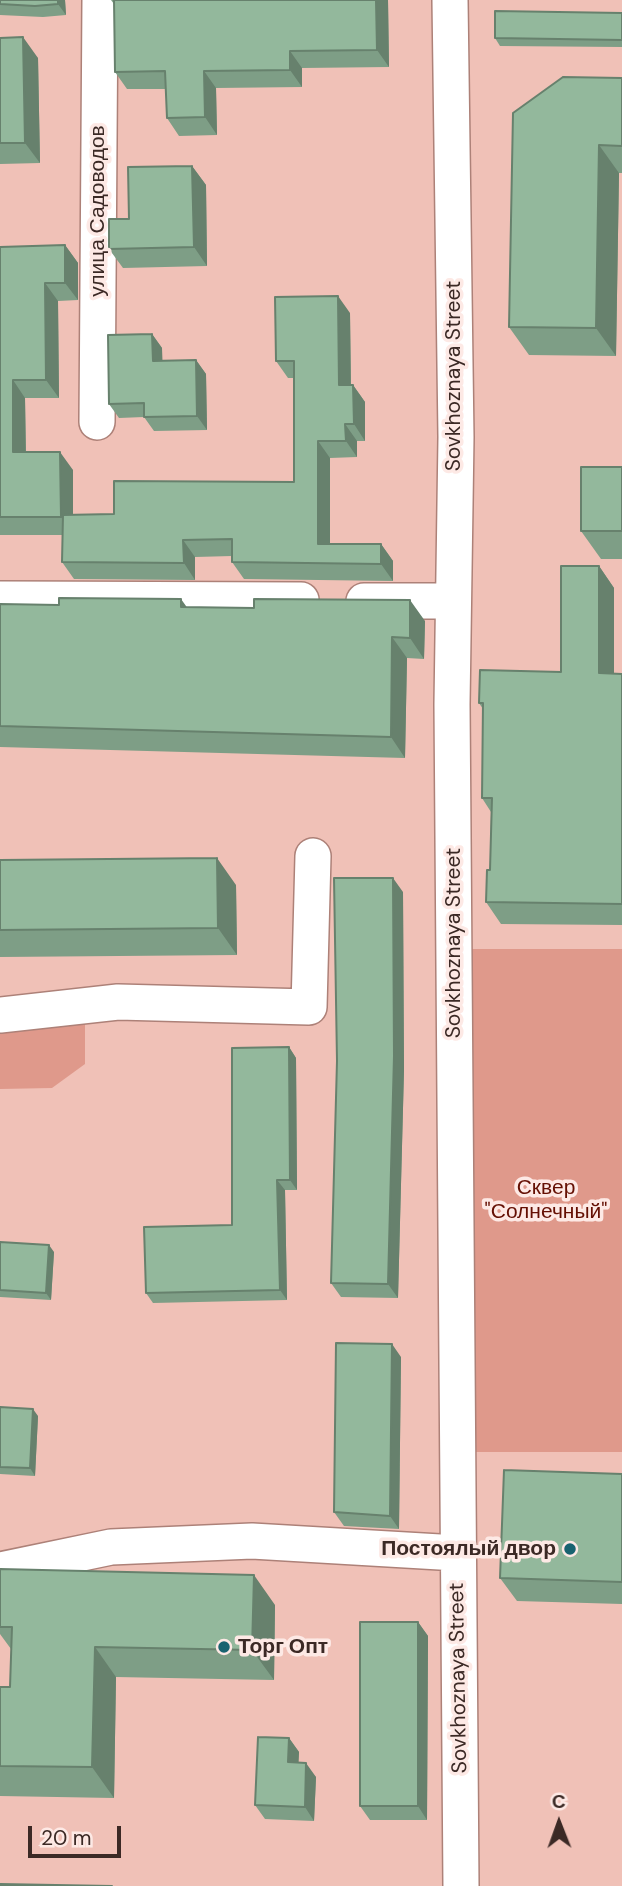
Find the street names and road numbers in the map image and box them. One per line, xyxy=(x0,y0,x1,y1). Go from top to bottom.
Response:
street label: улица Садоводов xyxy=(85,125,111,297)
street label: Sovkhoznaya Street xyxy=(441,281,467,471)
street label: Sovkhoznaya Street xyxy=(441,848,467,1038)
street label: Sovkhoznaya Street xyxy=(445,1582,473,1774)

